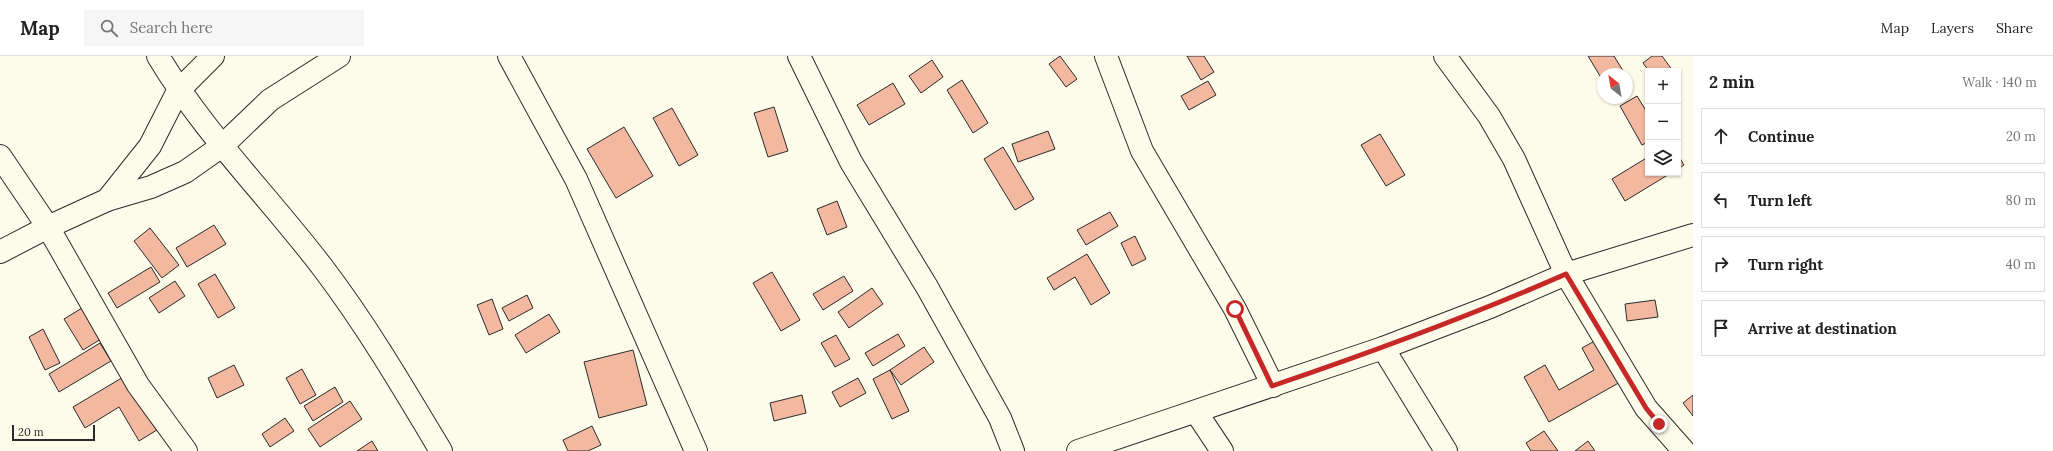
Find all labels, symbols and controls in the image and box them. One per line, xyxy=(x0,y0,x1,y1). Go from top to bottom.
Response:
search box xyxy=(84,10,364,46)
text: Map xyxy=(20,16,60,40)
icon: search xyxy=(98,17,120,39)
text: Search here xyxy=(130,18,213,37)
text: Map xyxy=(1881,19,1909,37)
text: Layers xyxy=(1931,19,1974,37)
text: Share xyxy=(1996,19,2033,37)
north arrow xyxy=(1597,68,1633,104)
map controls xyxy=(1645,68,1681,176)
button: + xyxy=(1645,68,1681,104)
text: 2 min xyxy=(1709,71,1755,93)
text: Walk · 140 m xyxy=(1962,74,2037,91)
button: − xyxy=(1645,104,1681,140)
icon: ahead xyxy=(1710,125,1732,147)
text: Continue xyxy=(1748,127,1814,146)
text: 20 m xyxy=(2006,128,2036,145)
button: layers xyxy=(1645,140,1681,176)
icon: left xyxy=(1710,189,1732,211)
text: Turn left xyxy=(1748,191,1812,210)
text: 80 m xyxy=(2006,192,2036,209)
icon: right xyxy=(1710,253,1732,275)
text: Turn right xyxy=(1748,255,1824,274)
text: 40 m xyxy=(2006,256,2036,273)
route start xyxy=(1226,300,1244,318)
icon: arrive xyxy=(1710,317,1732,339)
text: Arrive at destination xyxy=(1748,319,1897,338)
route end xyxy=(1650,415,1668,433)
scale bar xyxy=(12,423,95,442)
text: 20 m xyxy=(18,425,43,439)

